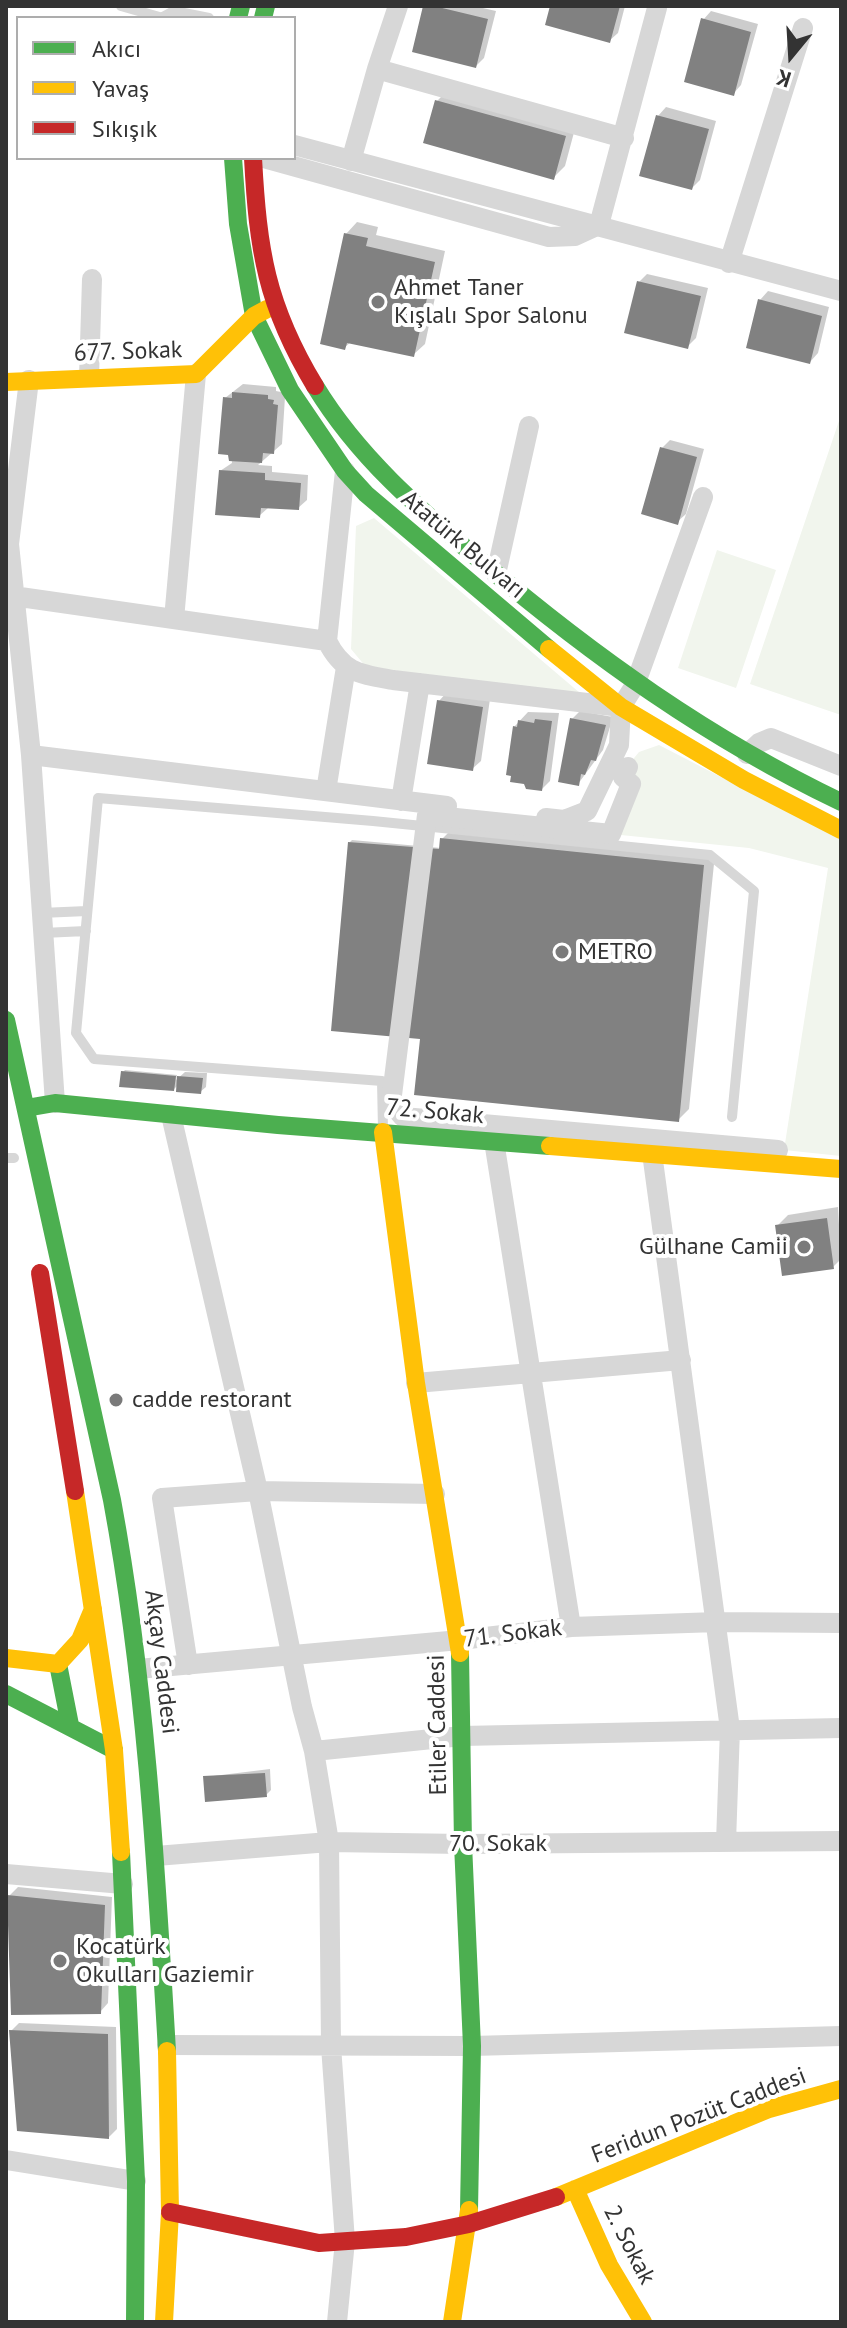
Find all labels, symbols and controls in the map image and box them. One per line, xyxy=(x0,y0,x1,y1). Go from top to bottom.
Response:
legend xyxy=(16,16,296,160)
north arrow xyxy=(751,16,831,96)
text: Akıcı xyxy=(92,33,141,64)
text: K xyxy=(773,63,794,94)
text: Yavaş xyxy=(92,73,149,104)
text: Sıkışık xyxy=(92,113,157,144)
place label: Ahmet Taner Kışlalı Spor Salonu xyxy=(394,274,588,330)
marker: Ahmet Taner Kışlalı Spor Salonu xyxy=(369,293,387,311)
street label: 677. Sokak xyxy=(73,336,183,368)
street label: Atatürk Bulvarı xyxy=(395,485,531,605)
place label: METRO xyxy=(578,938,653,966)
marker: METRO xyxy=(553,943,571,961)
street label: 72. Sokak xyxy=(385,1093,485,1131)
place label: Gülhane Camii xyxy=(639,1233,788,1261)
marker: Gülhane Camii xyxy=(795,1238,813,1256)
place label: cadde restorant xyxy=(132,1386,292,1414)
marker: cadde restorant xyxy=(107,1391,125,1409)
street label: Akçay Caddesi xyxy=(138,1588,184,1736)
street label: 71. Sokak xyxy=(463,1614,563,1654)
street label: Etiler Caddesi xyxy=(422,1654,454,1796)
street label: 70. Sokak xyxy=(449,1830,547,1858)
place label: Kocatürk Okulları Gaziemir xyxy=(76,1933,254,1989)
marker: Kocatürk Okulları Gaziemir xyxy=(51,1952,69,1970)
street label: Feridun Pozüt Caddesi xyxy=(588,2062,810,2170)
street label: 2. Sokak xyxy=(597,2201,661,2289)

